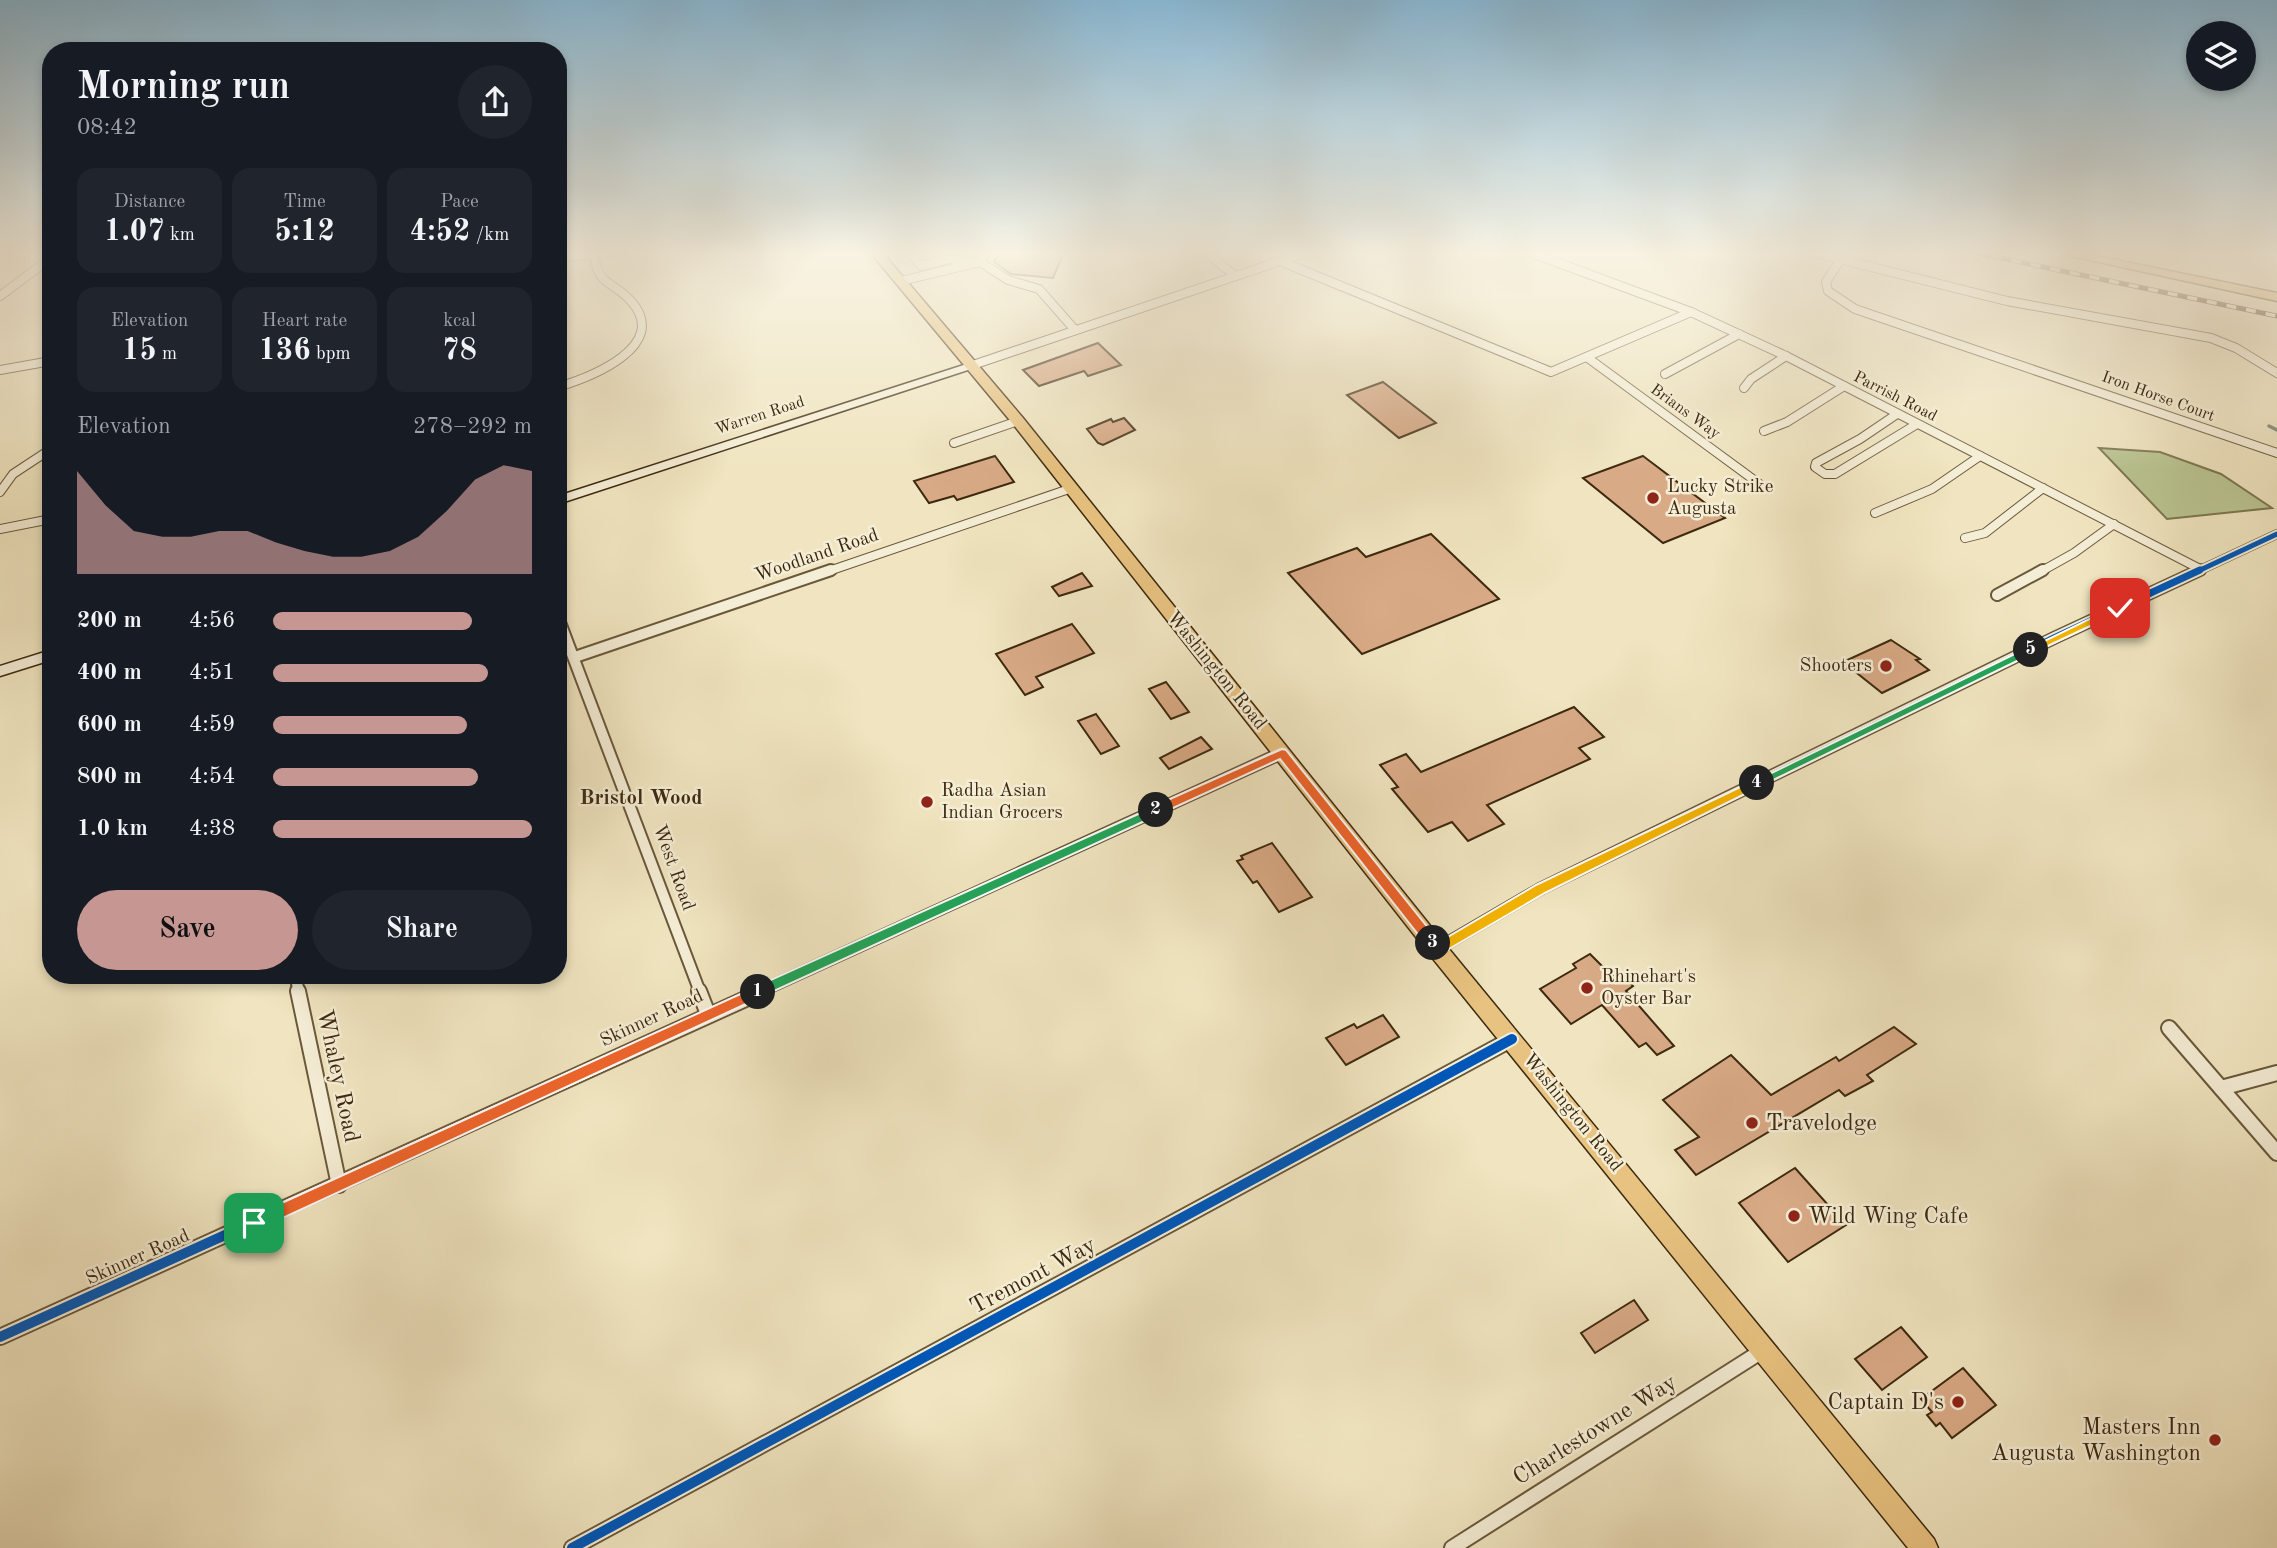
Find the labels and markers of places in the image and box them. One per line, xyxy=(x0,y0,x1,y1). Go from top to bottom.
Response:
place label: Lucky Strike Augusta xyxy=(1667,478,1773,519)
marker: Lucky Strike Augusta xyxy=(1645,490,1661,506)
pin xyxy=(2090,578,2150,638)
pin: 5 xyxy=(2014,632,2048,668)
place label: Shooters xyxy=(1800,657,1872,676)
marker: Shooters xyxy=(1878,658,1894,674)
pin: 4 xyxy=(1740,766,1774,800)
place label: Radha Asian Indian Grocers xyxy=(941,782,1063,823)
pin: 2 xyxy=(1138,792,1174,828)
marker: Radha Asian Indian Grocers xyxy=(919,794,935,810)
pin: 3 xyxy=(1416,926,1450,960)
place label: Rhinehart's Oyster Bar xyxy=(1601,968,1696,1009)
pin: 1 xyxy=(740,974,776,1010)
marker: Rhinehart's Oyster Bar xyxy=(1579,980,1595,996)
place label: Travelodge xyxy=(1766,1112,1877,1135)
marker: Travelodge xyxy=(1744,1115,1760,1131)
pin xyxy=(224,1193,284,1253)
place label: Wild Wing Cafe xyxy=(1808,1205,1968,1228)
marker: Wild Wing Cafe xyxy=(1786,1208,1802,1224)
place label: Captain D's xyxy=(1827,1391,1944,1414)
marker: Captain D's xyxy=(1950,1394,1966,1410)
place label: Masters Inn Augusta Washington xyxy=(1991,1416,2201,1465)
marker: Masters Inn Augusta Washington xyxy=(2207,1432,2223,1448)

